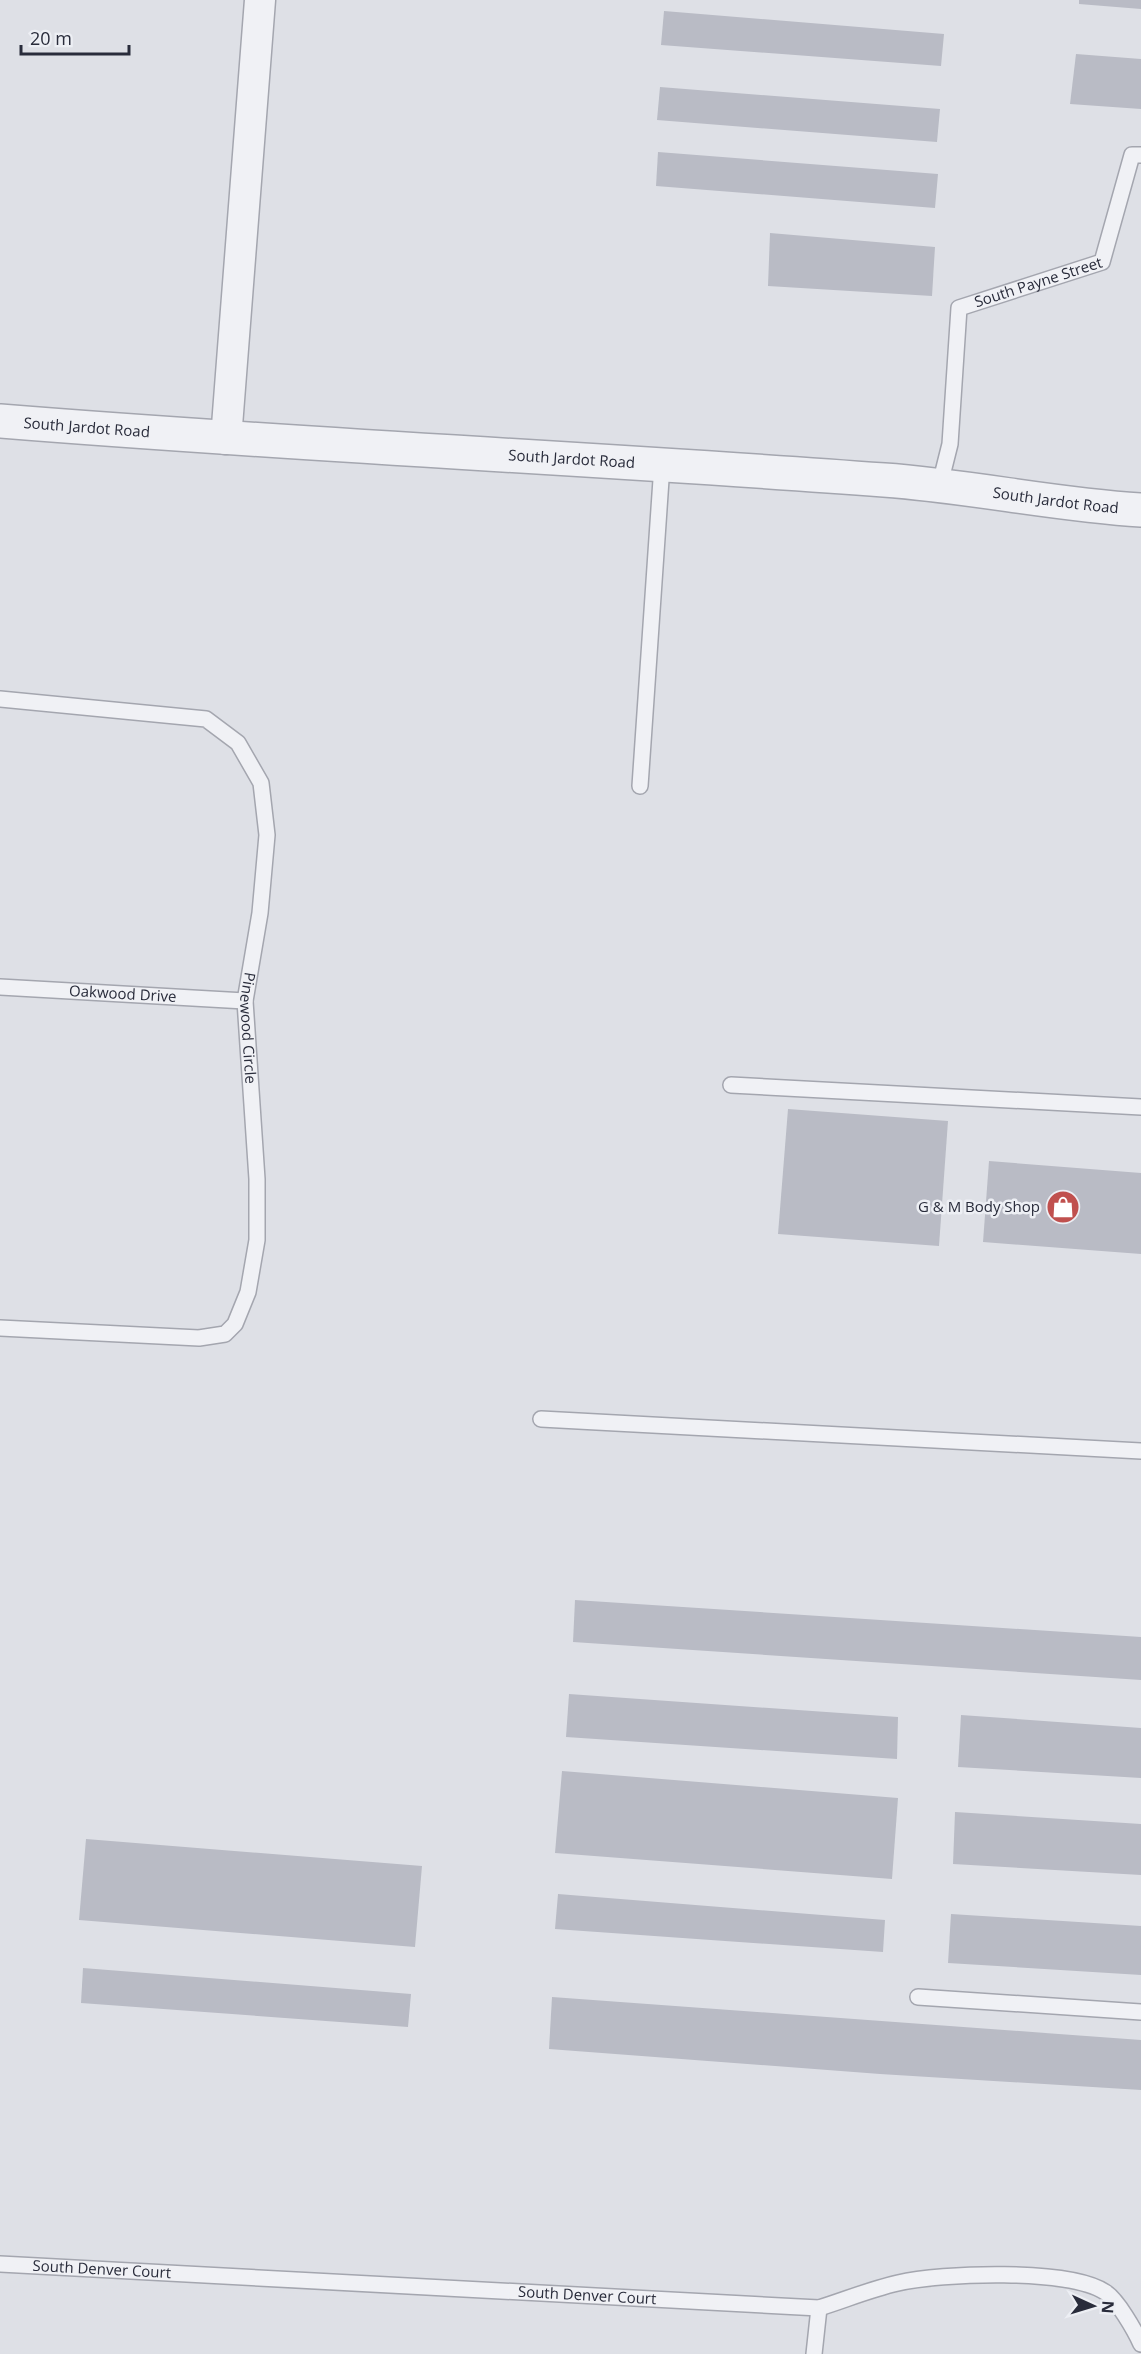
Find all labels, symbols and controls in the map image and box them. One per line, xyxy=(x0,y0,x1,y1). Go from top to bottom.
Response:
scale bar xyxy=(21,18,129,56)
text: 20 m xyxy=(30,26,72,50)
street label: South Payne Street xyxy=(972,252,1105,311)
street label: South Jardot Road xyxy=(23,412,151,441)
street label: South Jardot Road xyxy=(508,444,636,472)
street label: South Jardot Road xyxy=(992,482,1120,517)
street label: Pinewood Circle xyxy=(236,971,262,1084)
street label: Oakwood Drive xyxy=(69,980,177,1006)
shop icon: G & M Body Shop xyxy=(1045,1189,1081,1225)
place label: G & M Body Shop xyxy=(918,1196,1040,1216)
street label: South Denver Court xyxy=(32,2255,172,2282)
north arrow xyxy=(1063,2276,1123,2336)
street label: South Denver Court xyxy=(517,2281,657,2308)
text: N xyxy=(1097,2300,1119,2314)

